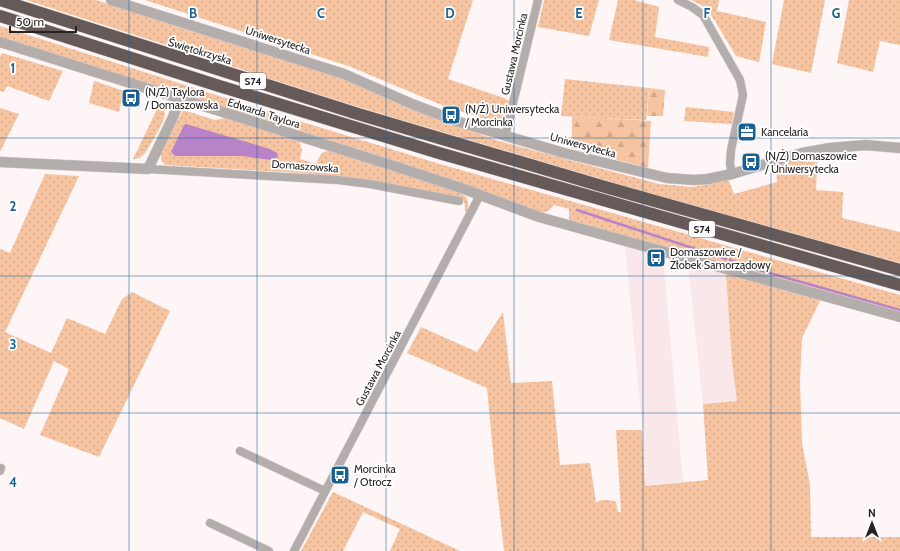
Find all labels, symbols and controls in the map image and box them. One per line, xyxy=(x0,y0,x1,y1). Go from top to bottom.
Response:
text: B xyxy=(189,5,197,21)
text: C xyxy=(317,5,325,21)
text: D xyxy=(445,5,455,21)
text: E xyxy=(575,5,583,21)
text: F xyxy=(704,5,711,21)
text: G xyxy=(832,5,841,21)
scale bar xyxy=(10,8,76,34)
street label: Gustawa Morcinka xyxy=(498,11,530,96)
text: 50 m xyxy=(16,14,44,29)
street label: Uniwersytecka xyxy=(244,23,313,57)
street label: Świętokrzyska xyxy=(166,35,234,68)
text: 1 xyxy=(11,60,15,76)
road number: S74 xyxy=(240,73,266,89)
place label: (N/Ż) Taylora / Domaszowska xyxy=(144,85,219,112)
bus stop icon: (N/Ż) Taylora / Domaszowska xyxy=(120,87,142,109)
street label: Edwarda Taylora xyxy=(226,95,303,132)
place label: (N/Ż) Uniwersytecka / Morcinka xyxy=(464,102,560,129)
bus stop icon: (N/Ż) Uniwersytecka / Morcinka xyxy=(440,104,462,126)
office icon: Kancelaria xyxy=(736,121,758,143)
place label: Kancelaria xyxy=(761,125,809,139)
street label: Uniwersytecka xyxy=(548,129,618,161)
place label: (N/Ż) Domaszowice / Uniwersytecka xyxy=(764,149,857,176)
bus stop icon: (N/Ż) Domaszowice / Uniwersytecka xyxy=(740,151,762,173)
street label: Domaszowska xyxy=(271,157,340,175)
text: 2 xyxy=(10,198,17,214)
road number: S74 xyxy=(689,221,715,237)
place label: Domaszowice / Żłobek Samorządowy xyxy=(670,245,771,272)
bus stop icon: Domaszowice / Żłobek Samorządowy xyxy=(645,247,667,269)
street label: Gustawa Morcinka xyxy=(352,327,404,408)
text: 3 xyxy=(9,336,17,352)
place label: Morcinka / Otrocz xyxy=(353,462,397,489)
bus stop icon: Morcinka / Otrocz xyxy=(329,464,351,486)
text: 4 xyxy=(9,474,17,490)
north arrow xyxy=(852,503,892,543)
text: N xyxy=(868,506,876,520)

